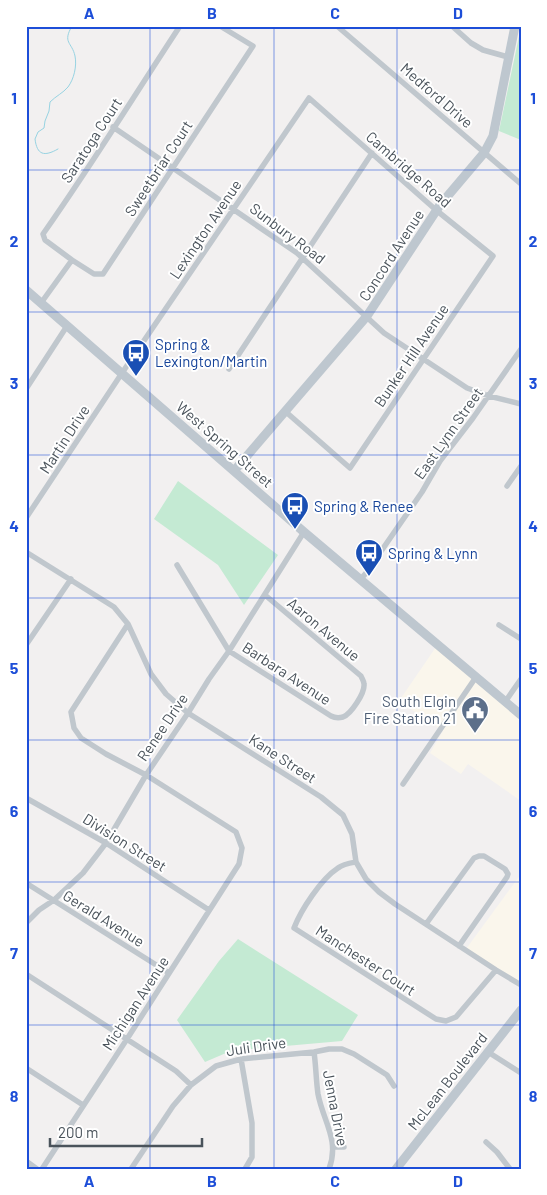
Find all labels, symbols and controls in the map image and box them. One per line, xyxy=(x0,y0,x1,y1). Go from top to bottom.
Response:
text: A xyxy=(84,3,95,22)
text: B xyxy=(207,3,217,22)
text: C xyxy=(330,3,340,22)
text: D xyxy=(453,3,463,22)
street label: Medford Drive xyxy=(397,59,477,131)
text: 1 xyxy=(11,88,17,107)
text: 1 xyxy=(530,88,536,107)
street label: Saratoga Court xyxy=(57,94,125,186)
street label: Sweetbriar Court xyxy=(120,117,196,219)
street label: Cambridge Road xyxy=(363,127,455,211)
street label: Lexington Avenue xyxy=(165,176,245,282)
street label: Sunbury Road xyxy=(247,199,329,267)
street label: Concord Avenue xyxy=(355,206,427,304)
text: 2 xyxy=(10,231,19,250)
text: 2 xyxy=(529,231,538,250)
street label: Bunker Hill Avenue xyxy=(370,300,452,410)
place label: Spring & Lexington/Martin xyxy=(155,335,267,370)
bus stop icon: Spring & Lexington/Martin xyxy=(121,338,151,377)
text: 3 xyxy=(10,373,18,392)
text: 3 xyxy=(529,373,537,392)
street label: East Lynn Street xyxy=(410,384,486,482)
street label: West Spring Street xyxy=(173,397,277,491)
street label: Martin Drive xyxy=(35,401,93,477)
bus stop icon: Spring & Renee xyxy=(280,491,310,530)
place label: Spring & Renee xyxy=(314,497,413,515)
text: 4 xyxy=(9,516,19,535)
text: 4 xyxy=(528,516,538,535)
bus stop icon: Spring & Lynn xyxy=(354,538,384,577)
place label: Spring & Lynn xyxy=(388,544,478,562)
street label: Aaron Avenue xyxy=(284,593,364,665)
street label: Barbara Avenue xyxy=(239,638,335,708)
text: 5 xyxy=(10,658,19,677)
text: 5 xyxy=(529,658,538,677)
street label: Renee Drive xyxy=(133,690,191,764)
place label: South Elgin Fire Station 21 xyxy=(364,692,456,727)
public building icon: South Elgin Fire Station 21 xyxy=(460,695,490,734)
street label: Kane Street xyxy=(246,730,320,786)
text: 6 xyxy=(10,801,19,820)
text: 6 xyxy=(529,801,538,820)
street label: Division Street xyxy=(80,809,170,875)
street label: Gerald Avenue xyxy=(60,886,148,950)
street label: Manchester Court xyxy=(313,921,419,999)
text: 7 xyxy=(10,943,18,962)
text: 7 xyxy=(529,943,537,962)
street label: Michigan Avenue xyxy=(98,953,172,1053)
street label: McLean Boulevard xyxy=(403,1029,491,1133)
street label: Juli Drive xyxy=(225,1033,287,1059)
street label: Jenna Drive xyxy=(320,1069,352,1147)
text: 8 xyxy=(10,1086,19,1105)
text: 8 xyxy=(529,1086,538,1105)
scale bar xyxy=(50,1115,202,1147)
text: 200 m xyxy=(58,1123,98,1141)
text: A xyxy=(84,1171,95,1190)
text: B xyxy=(207,1171,217,1190)
text: C xyxy=(330,1171,340,1190)
text: D xyxy=(453,1171,463,1190)

